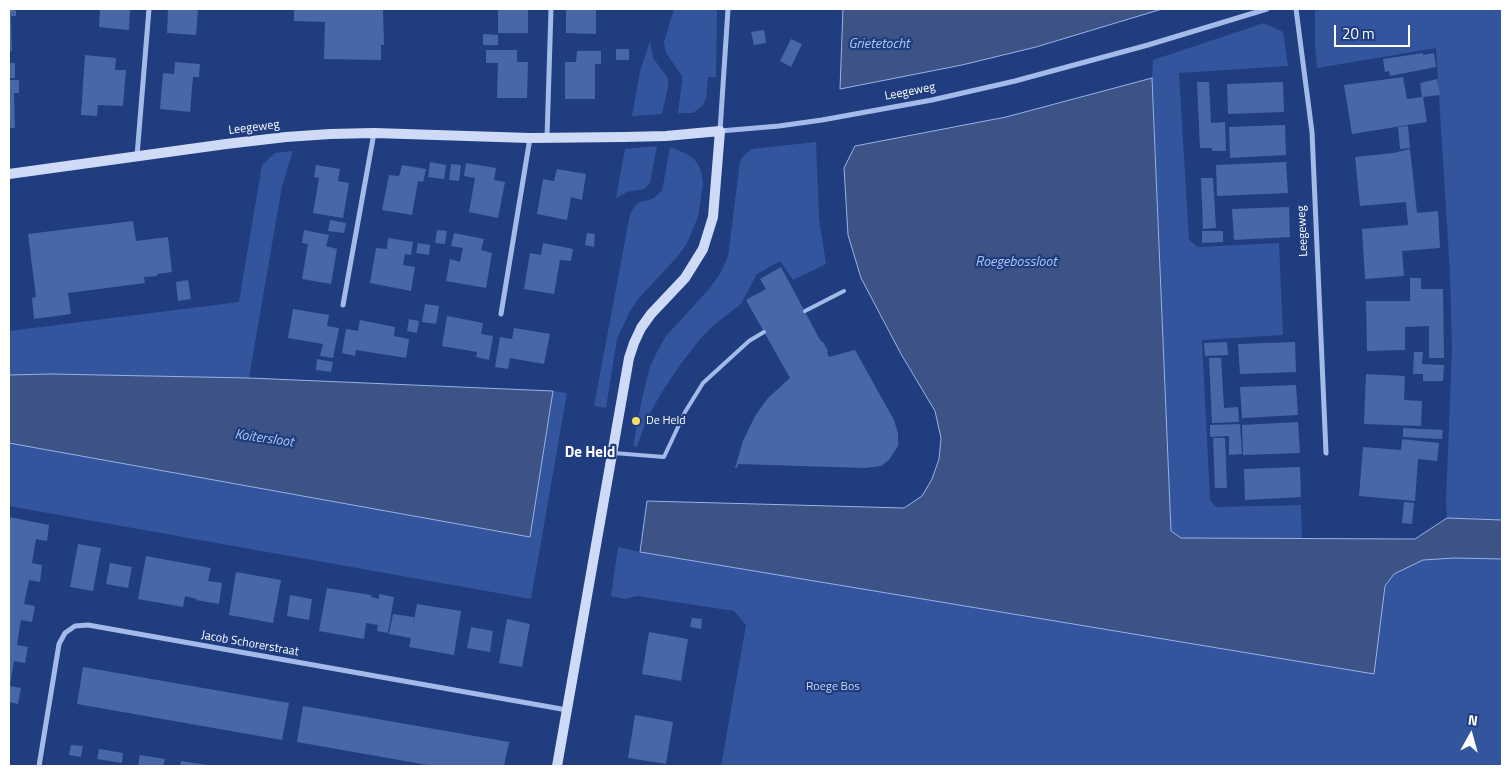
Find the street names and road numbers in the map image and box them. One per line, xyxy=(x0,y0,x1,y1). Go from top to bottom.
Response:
street label: Leegeweg xyxy=(883,80,937,104)
street label: Leegeweg xyxy=(228,118,280,138)
street label: Leegeweg xyxy=(1294,205,1312,257)
street label: Jacob Schorerstraat xyxy=(200,628,300,660)

